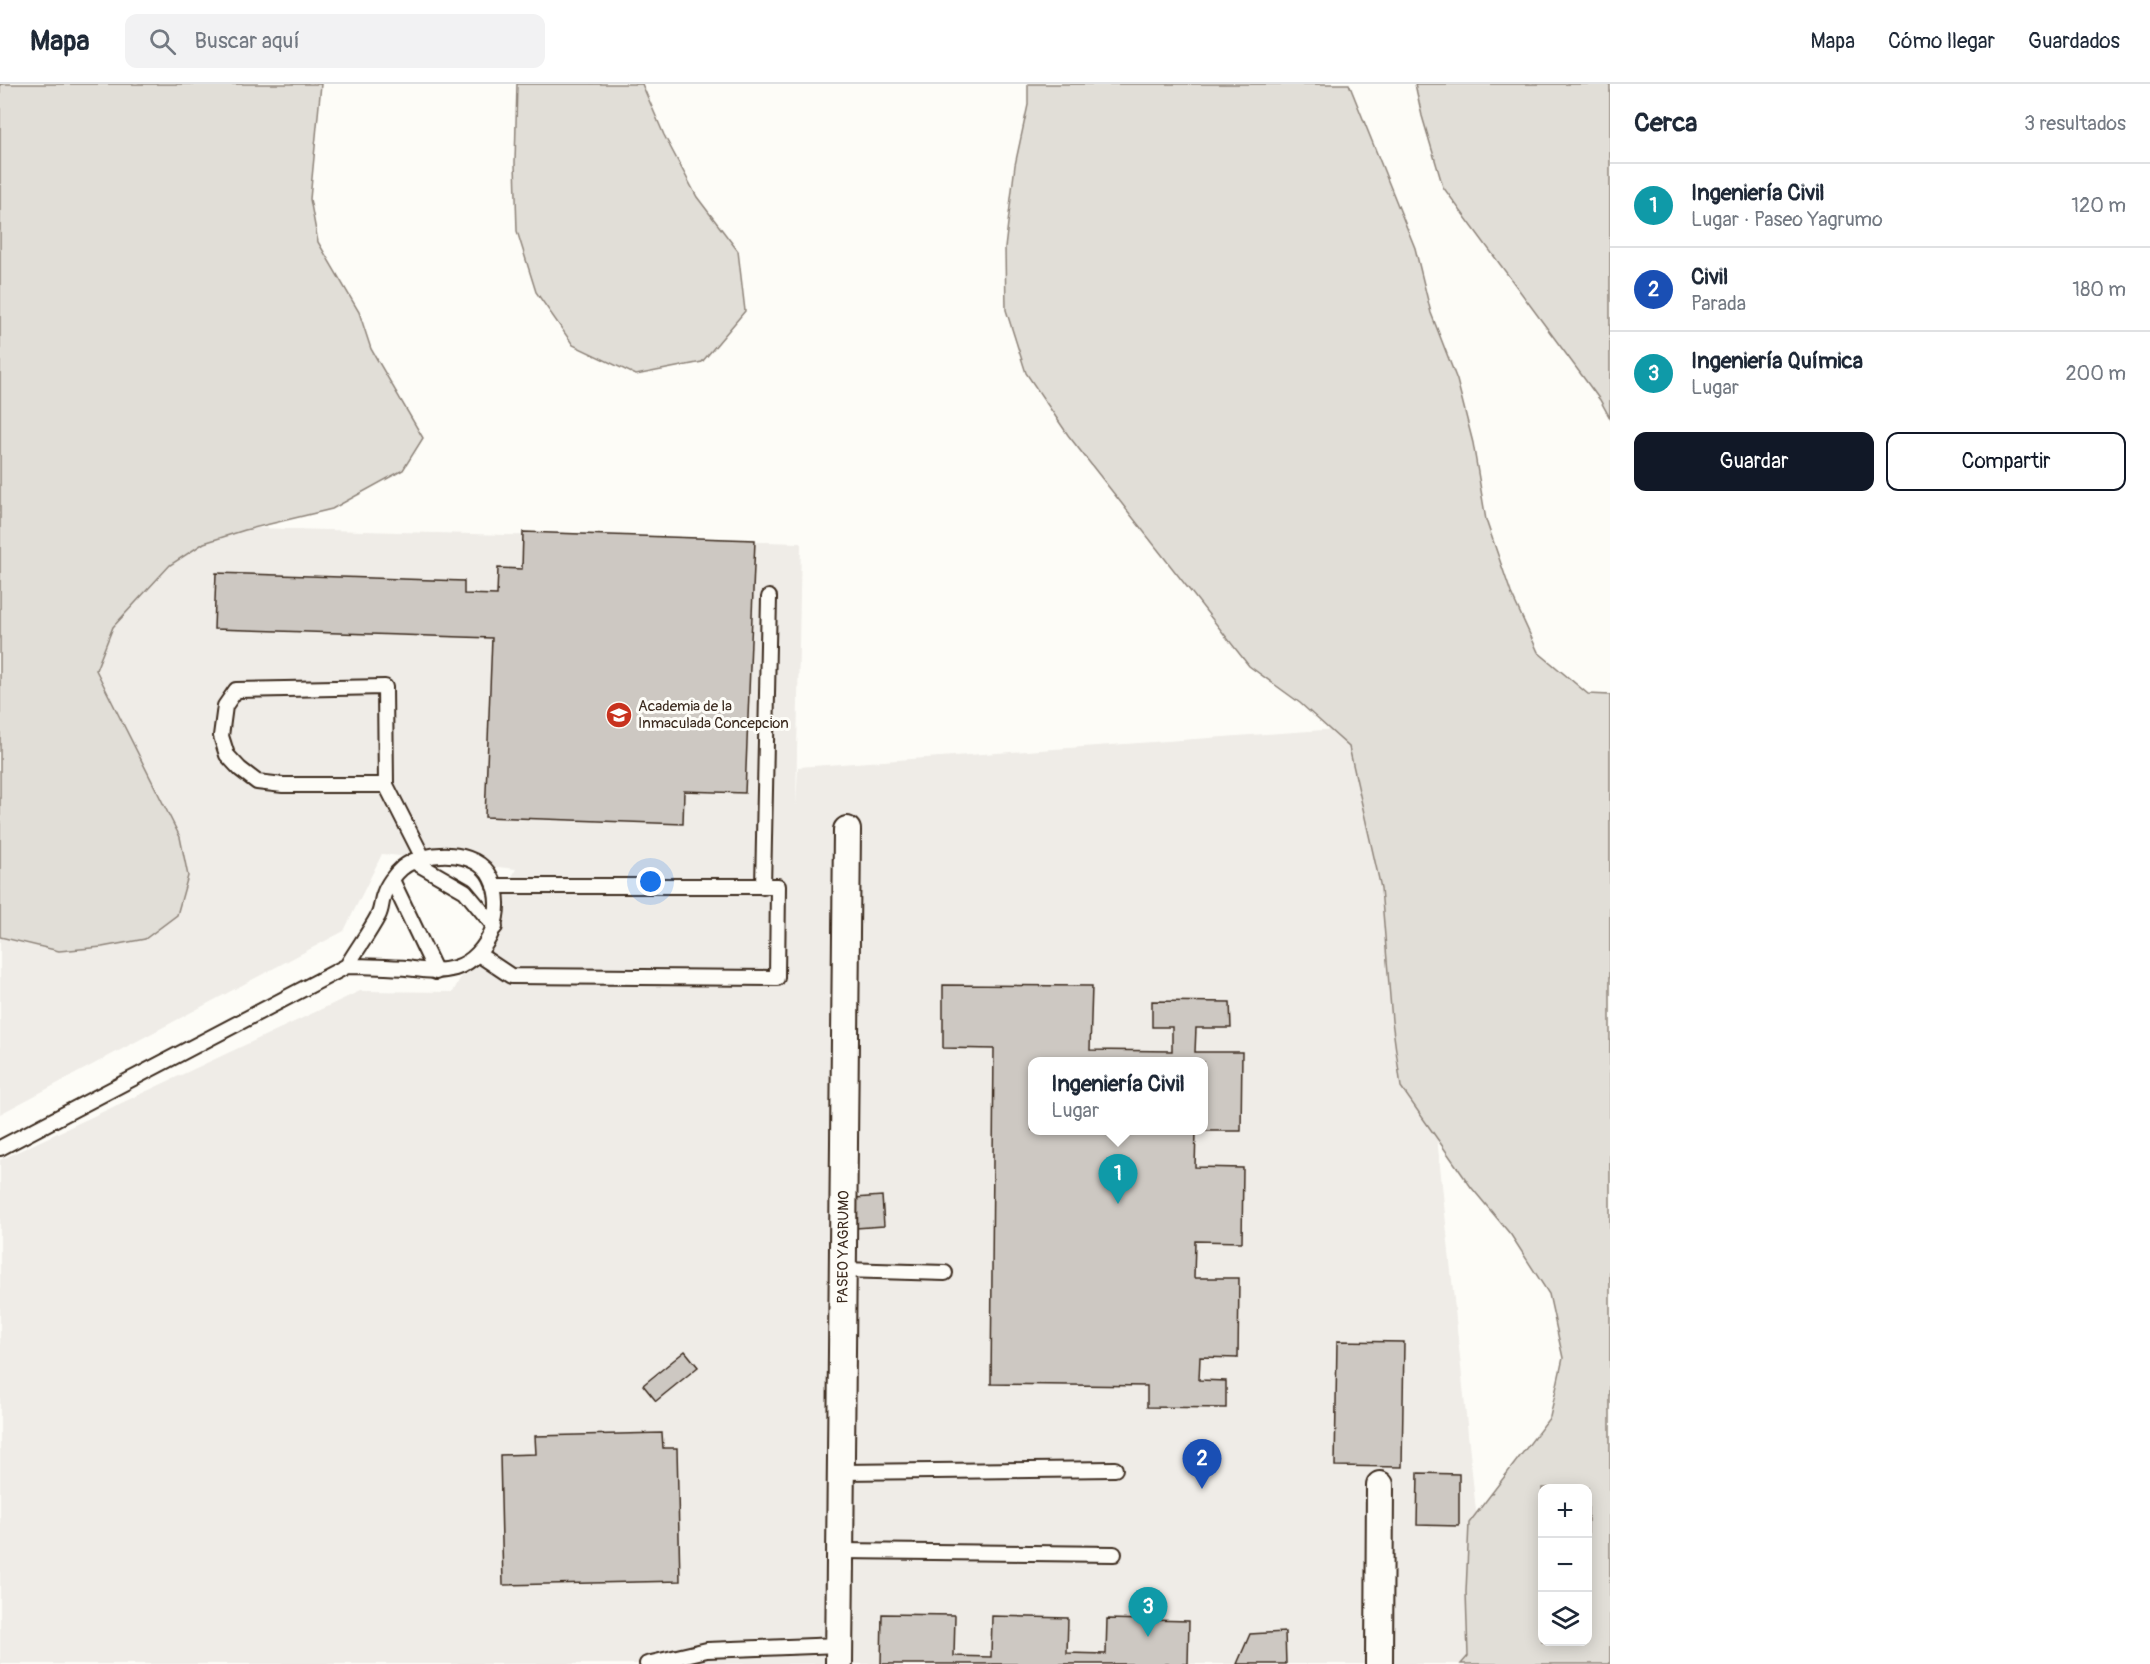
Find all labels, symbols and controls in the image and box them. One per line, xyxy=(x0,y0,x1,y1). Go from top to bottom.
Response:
search box xyxy=(125,14,545,68)
text: Mapa xyxy=(30,24,89,59)
icon: search xyxy=(146,25,179,58)
text: Buscar aquí xyxy=(194,27,300,55)
text: Mapa xyxy=(1810,28,1855,55)
text: Cómo llegar xyxy=(1888,28,1995,55)
text: Guardados xyxy=(2028,28,2120,55)
text: Cerca xyxy=(1634,107,1697,139)
text: 3 resultados xyxy=(2024,111,2126,136)
text: Ingeniería Civil xyxy=(1691,179,1825,207)
text: 1 xyxy=(1650,193,1657,218)
text: 120 m xyxy=(2071,193,2126,218)
text: Lugar · Paseo Yagrumo xyxy=(1691,207,1883,232)
text: Civil xyxy=(1691,263,1728,291)
text: 2 xyxy=(1648,277,1659,302)
text: 180 m xyxy=(2072,277,2126,302)
text: Parada xyxy=(1691,291,1746,316)
text: Ingeniería Química xyxy=(1691,347,1863,375)
text: 3 xyxy=(1648,361,1659,386)
text: 200 m xyxy=(2065,361,2126,386)
text: Lugar xyxy=(1691,375,1739,400)
button: Guardar xyxy=(1634,432,1874,491)
button: Compartir xyxy=(1886,432,2126,491)
place label: Academia de la Inmaculada Concepcion xyxy=(638,697,789,733)
school or university icon: Academia de la Inmaculada Concepcion xyxy=(604,700,634,730)
your location xyxy=(636,867,665,896)
popup xyxy=(1028,1057,1208,1135)
text: Ingeniería Civil xyxy=(1051,1070,1185,1098)
text: Lugar xyxy=(1051,1098,1099,1123)
pin: 1 xyxy=(1098,1154,1138,1204)
street label: PASEO YAGRUMO xyxy=(833,1190,853,1304)
pin: 2 xyxy=(1182,1440,1222,1489)
map controls xyxy=(1538,1484,1592,1646)
button: + xyxy=(1538,1484,1592,1538)
button: − xyxy=(1538,1538,1592,1592)
pin: 3 xyxy=(1128,1588,1168,1637)
button: layers xyxy=(1538,1592,1592,1646)

